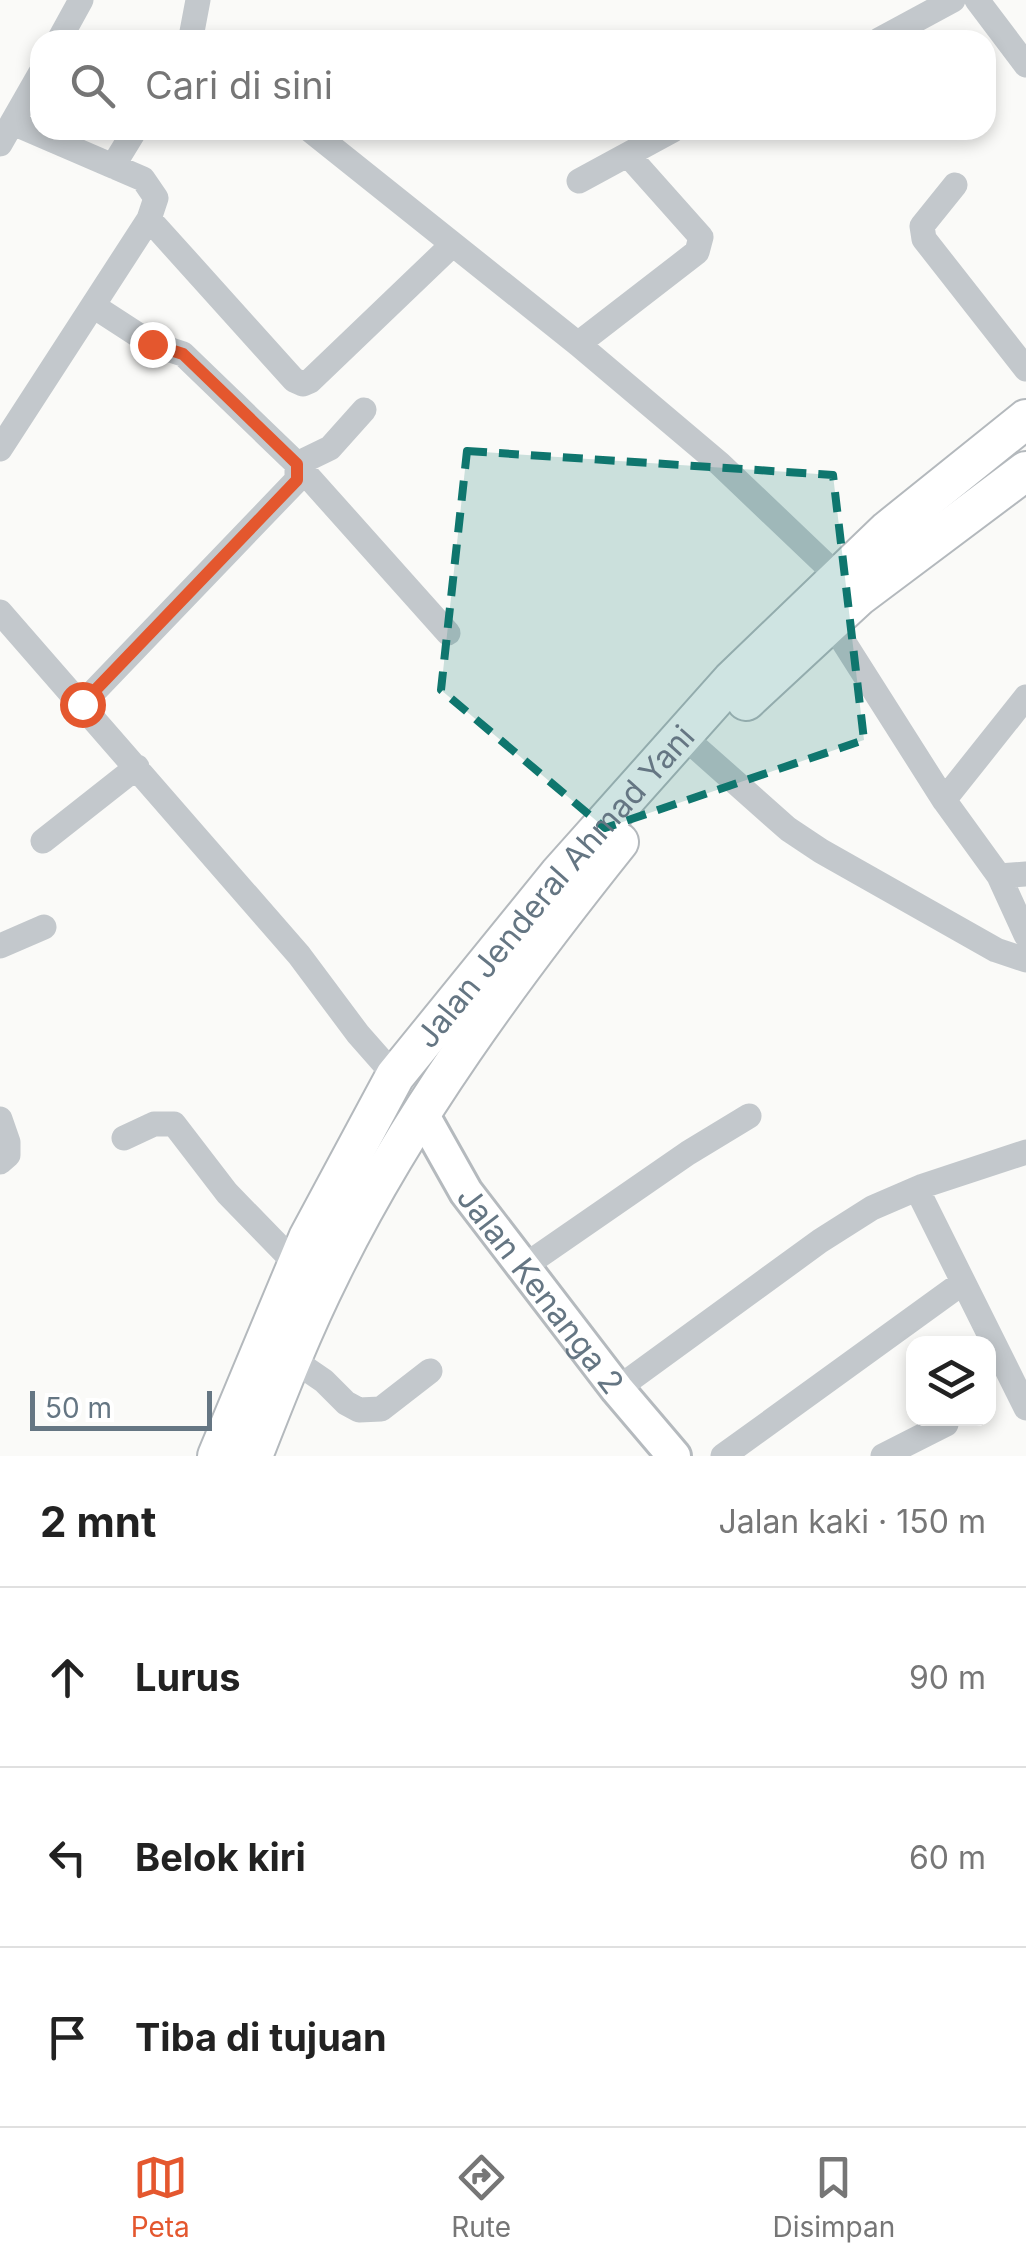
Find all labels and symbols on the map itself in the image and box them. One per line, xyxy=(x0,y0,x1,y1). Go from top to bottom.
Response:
route end xyxy=(130,322,176,368)
route start xyxy=(60,682,106,728)
street label: Jalan Jenderal Ahmad Yani xyxy=(407,717,702,1055)
street label: Jalan Kenanga 2 xyxy=(449,1178,633,1401)
scale bar xyxy=(30,1386,212,1430)

